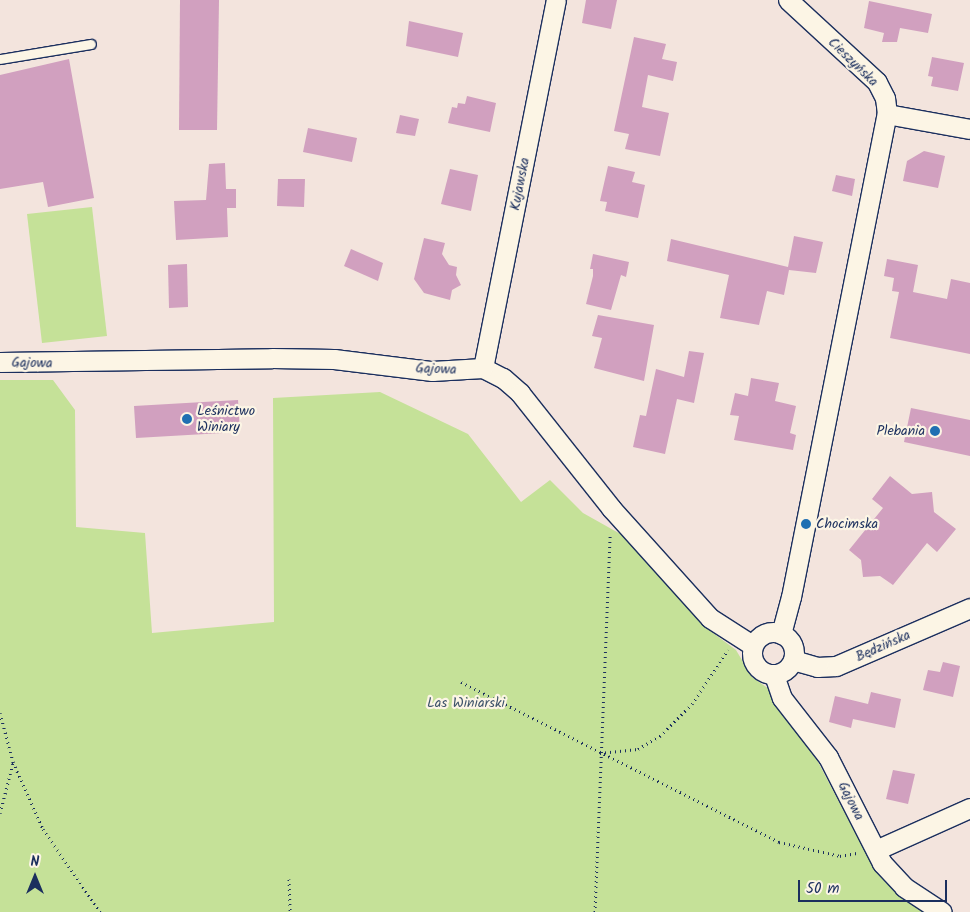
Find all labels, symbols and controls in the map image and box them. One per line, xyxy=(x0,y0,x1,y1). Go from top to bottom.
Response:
street label: Cieszyńska xyxy=(824,34,882,90)
street label: Kujawska xyxy=(507,156,533,212)
street label: Gajowa xyxy=(11,354,53,372)
street label: Gajowa xyxy=(415,360,457,378)
place label: Leśnictwo Winiary xyxy=(197,403,255,436)
marker: Leśnictwo Winiary xyxy=(181,413,193,425)
place label: Plebania xyxy=(876,423,925,439)
marker: Plebania xyxy=(929,425,941,437)
place label: Chocimska xyxy=(816,516,878,532)
marker: Chocimska xyxy=(800,518,812,530)
street label: Będzińska xyxy=(853,627,913,665)
park label: Las Winiarski xyxy=(427,695,505,711)
street label: Gajowa xyxy=(834,779,868,823)
text: N xyxy=(31,851,39,873)
north arrow xyxy=(10,852,60,902)
scale bar xyxy=(800,870,949,902)
text: 50 m xyxy=(806,877,840,901)

